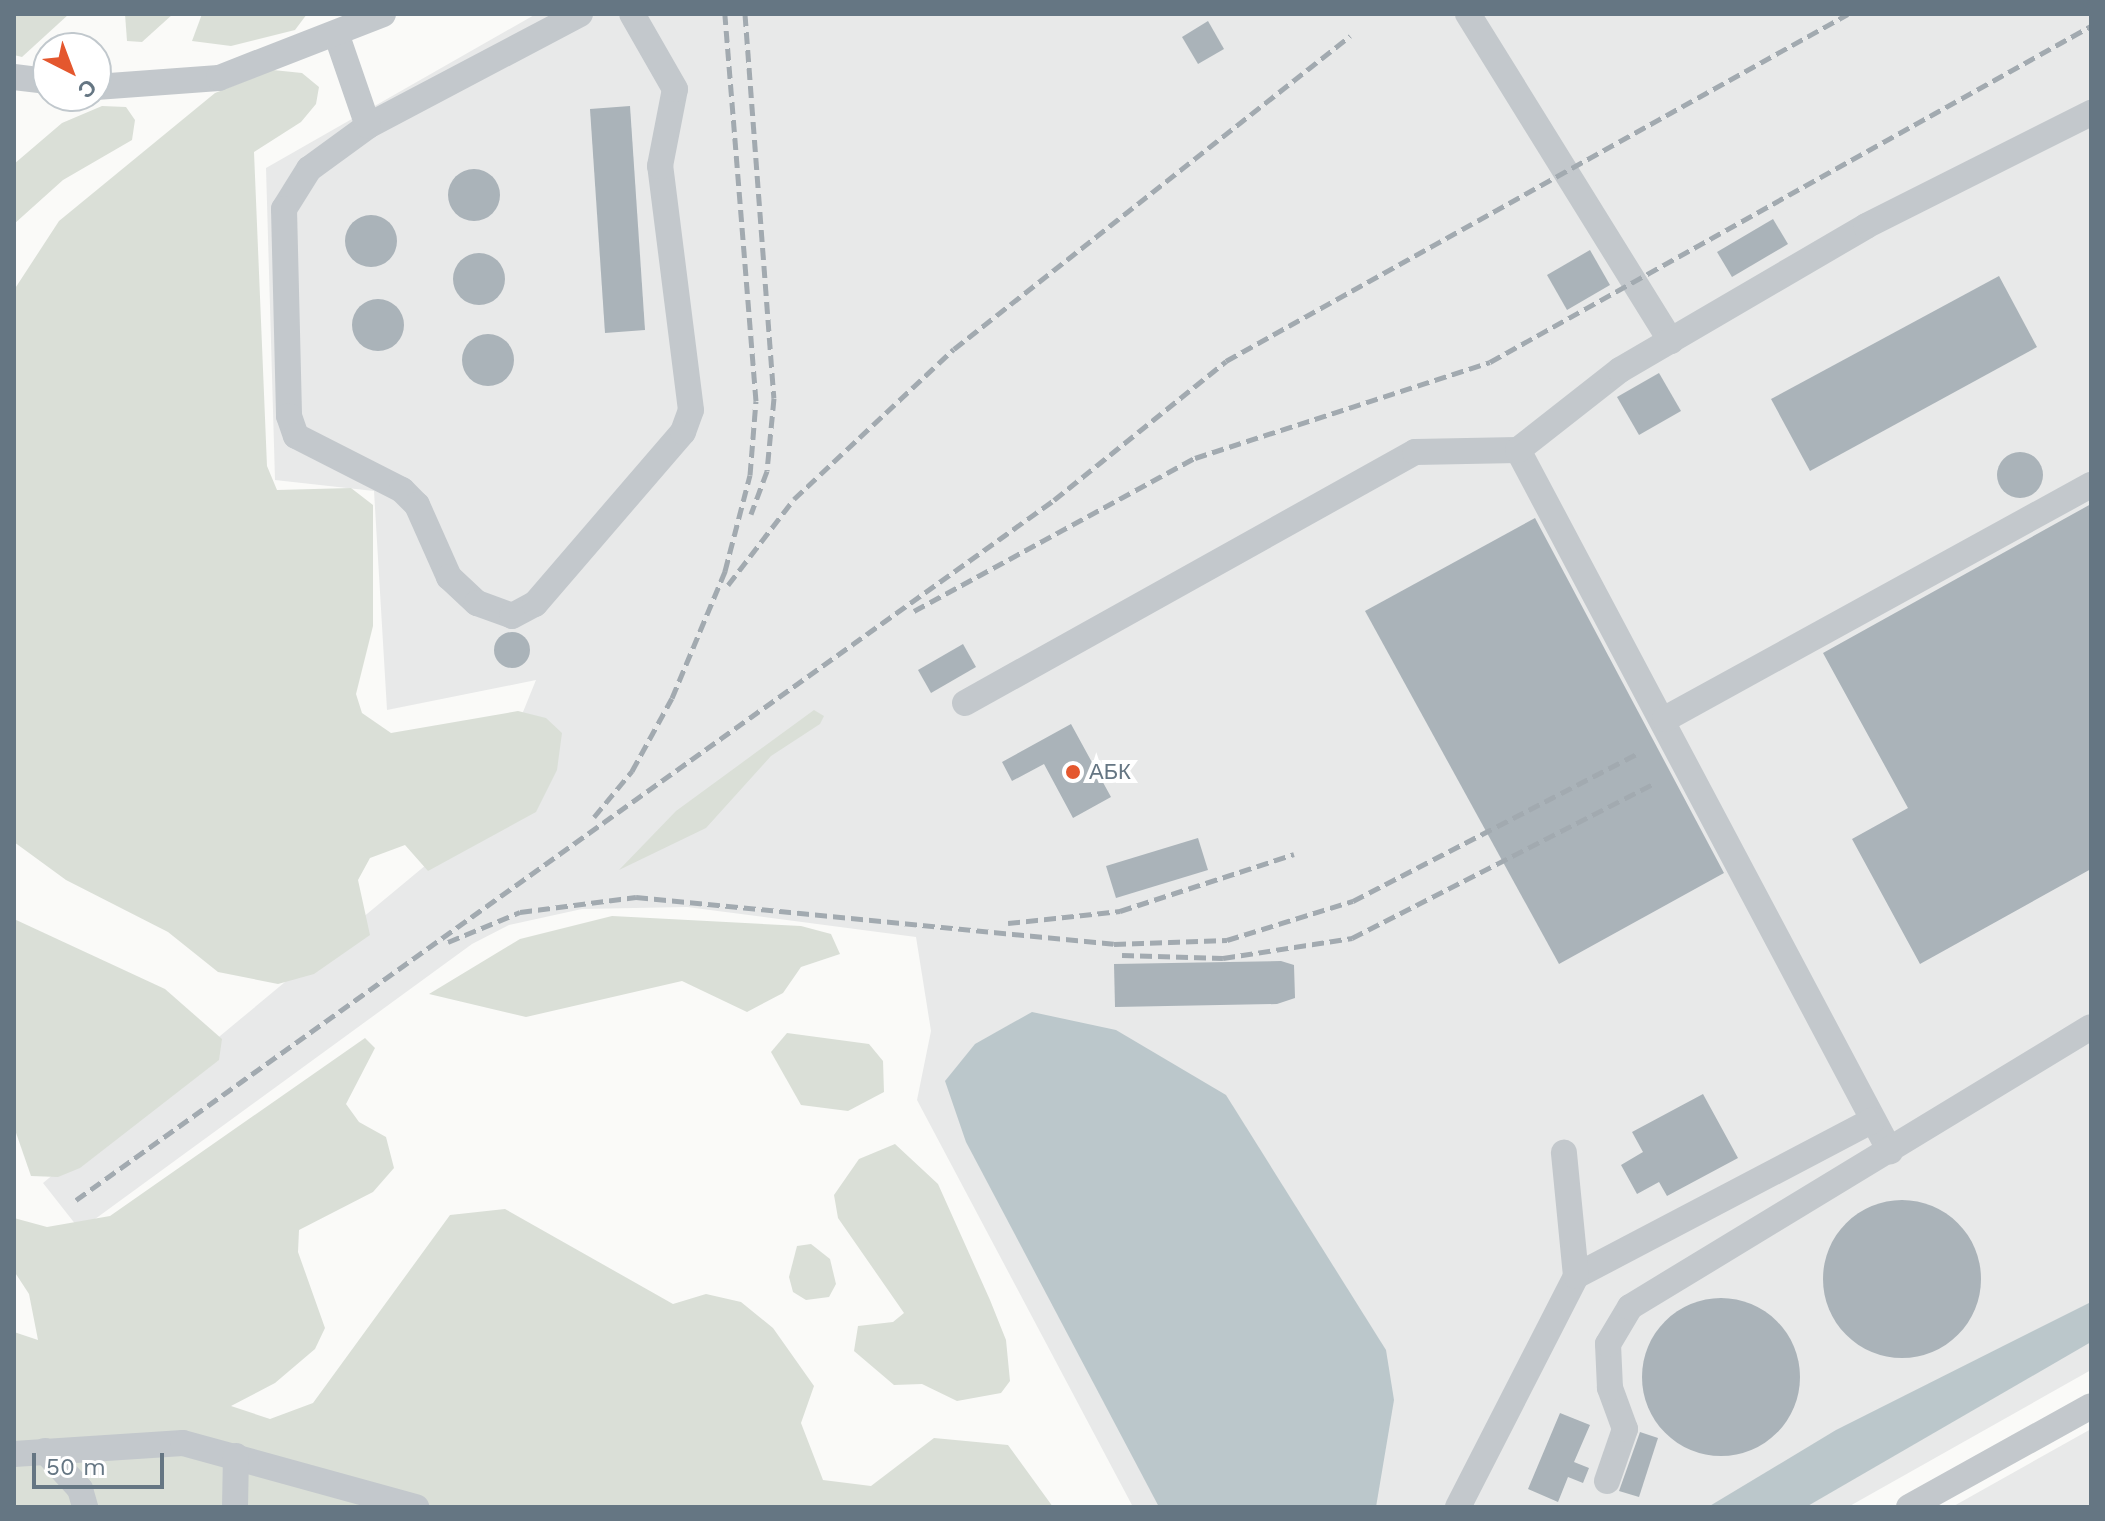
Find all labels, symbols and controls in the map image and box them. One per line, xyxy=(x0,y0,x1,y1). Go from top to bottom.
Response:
north arrow xyxy=(32,32,112,112)
text: С xyxy=(73,74,101,103)
place label: АБК xyxy=(1089,759,1131,785)
marker: АБК xyxy=(1064,763,1082,781)
scale bar xyxy=(36,1437,168,1487)
text: 50 m xyxy=(46,1453,106,1481)

